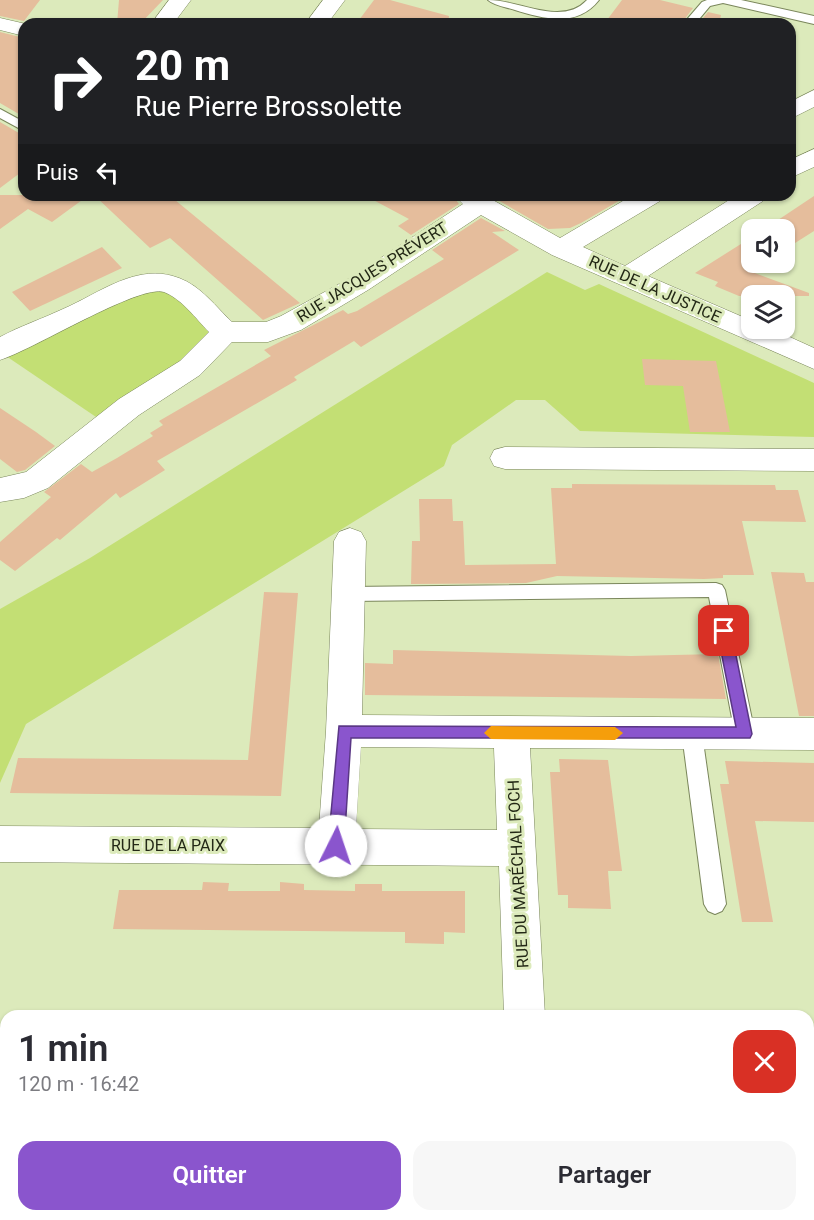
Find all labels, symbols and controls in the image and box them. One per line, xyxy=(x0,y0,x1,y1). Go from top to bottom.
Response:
text: 20 m xyxy=(135,41,230,90)
icon: right xyxy=(36,42,114,120)
text: Rue Pierre Brossolette xyxy=(135,91,402,123)
icon: left xyxy=(91,156,124,189)
text: Puis xyxy=(36,160,79,185)
street label: RUE JACQUES PRÉVERT xyxy=(293,218,451,326)
map controls xyxy=(741,219,795,339)
button: sound xyxy=(741,219,795,273)
street label: RUE DE LA JUSTICE xyxy=(586,251,724,327)
button: layers xyxy=(741,285,795,339)
pin xyxy=(698,605,749,656)
icon: arrive xyxy=(707,614,740,647)
street label: RUE DU MARÉCHAL FOCH xyxy=(504,779,532,969)
position arrow xyxy=(304,814,368,878)
street label: RUE DE LA PAIX xyxy=(111,836,225,855)
text: 1 min xyxy=(18,1028,108,1070)
button: close xyxy=(733,1030,796,1093)
text: 120 m · 16:42 xyxy=(18,1072,139,1096)
button: Quitter xyxy=(18,1141,401,1210)
button: Partager xyxy=(413,1141,796,1210)

